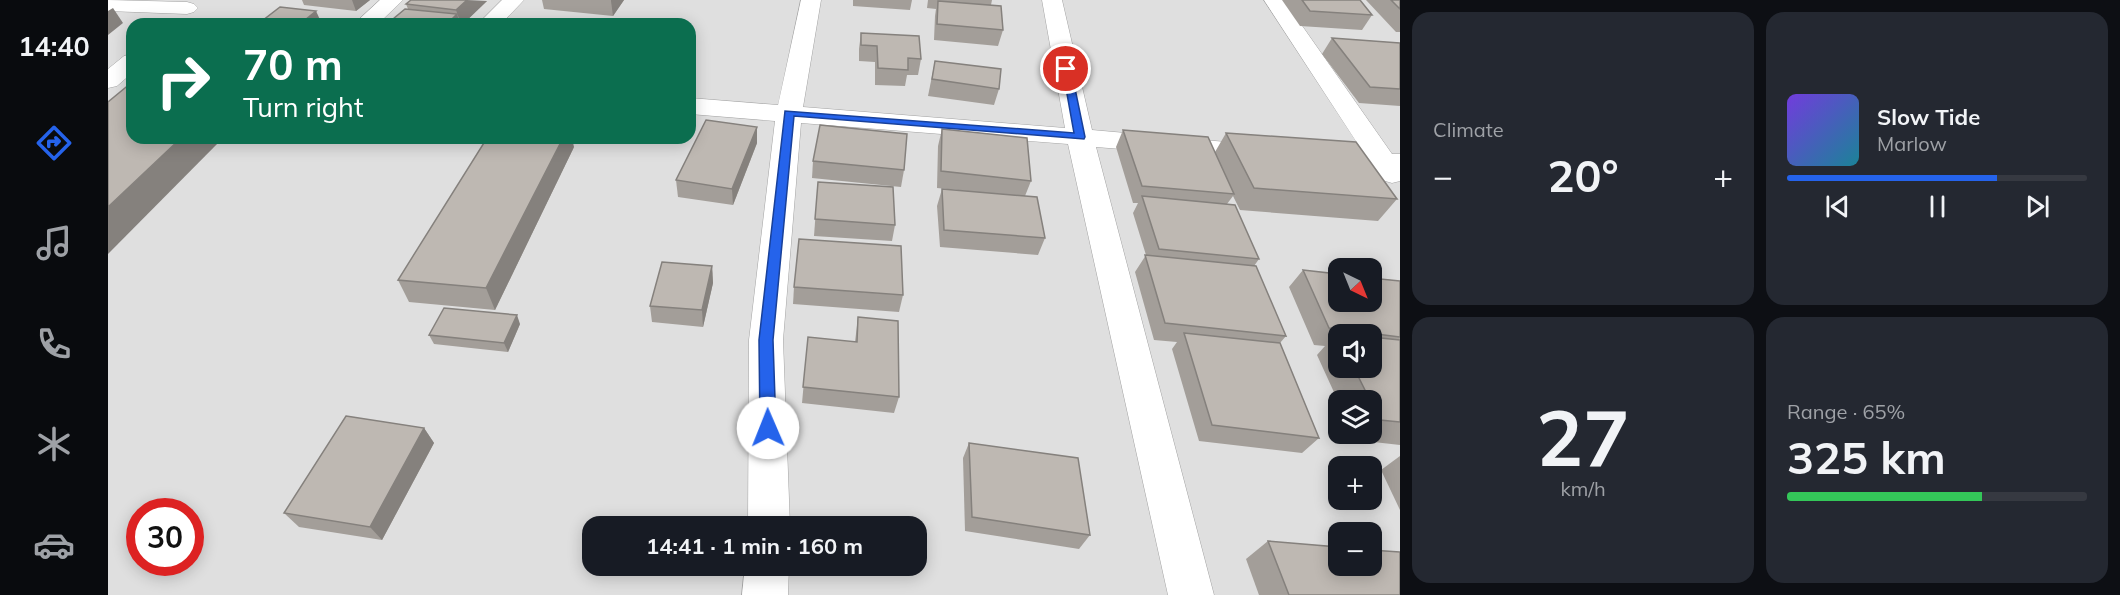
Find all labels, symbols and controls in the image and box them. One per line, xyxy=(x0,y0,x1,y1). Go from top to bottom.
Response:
text: 14:40 xyxy=(18,29,90,63)
text: 70 m xyxy=(243,38,343,91)
icon: right xyxy=(144,42,222,120)
pin xyxy=(1040,43,1091,94)
icon: arrive xyxy=(1049,52,1082,85)
text: Turn right xyxy=(243,90,363,124)
text: Slow Tide xyxy=(1877,103,1980,131)
text: Climate xyxy=(1433,117,1504,142)
icon: directions xyxy=(33,122,75,164)
text: Marlow xyxy=(1877,131,1947,156)
text: 20° xyxy=(1547,147,1619,203)
text: − xyxy=(1433,155,1453,196)
text: + xyxy=(1713,155,1733,196)
icon: previous xyxy=(1821,190,1854,223)
icon: pause xyxy=(1921,190,1954,223)
icon: next xyxy=(2021,190,2054,223)
icon: music xyxy=(33,222,75,264)
north arrow xyxy=(1328,258,1382,312)
map controls xyxy=(1328,258,1382,576)
icon: phone xyxy=(33,323,75,365)
button: sound xyxy=(1328,324,1382,378)
text: 27 xyxy=(1536,388,1630,486)
button: layers xyxy=(1328,390,1382,444)
position arrow xyxy=(736,396,800,460)
text: Range · 65% xyxy=(1787,399,1905,424)
icon: climate xyxy=(33,423,75,465)
text: 325 km xyxy=(1787,429,1946,485)
button: + xyxy=(1328,456,1382,510)
text: km/h xyxy=(1560,476,1606,501)
speed limit sign: 30 xyxy=(126,498,204,576)
button: − xyxy=(1328,522,1382,576)
icon: car xyxy=(33,524,75,566)
text: 14:41 · 1 min · 160 m xyxy=(646,532,863,560)

